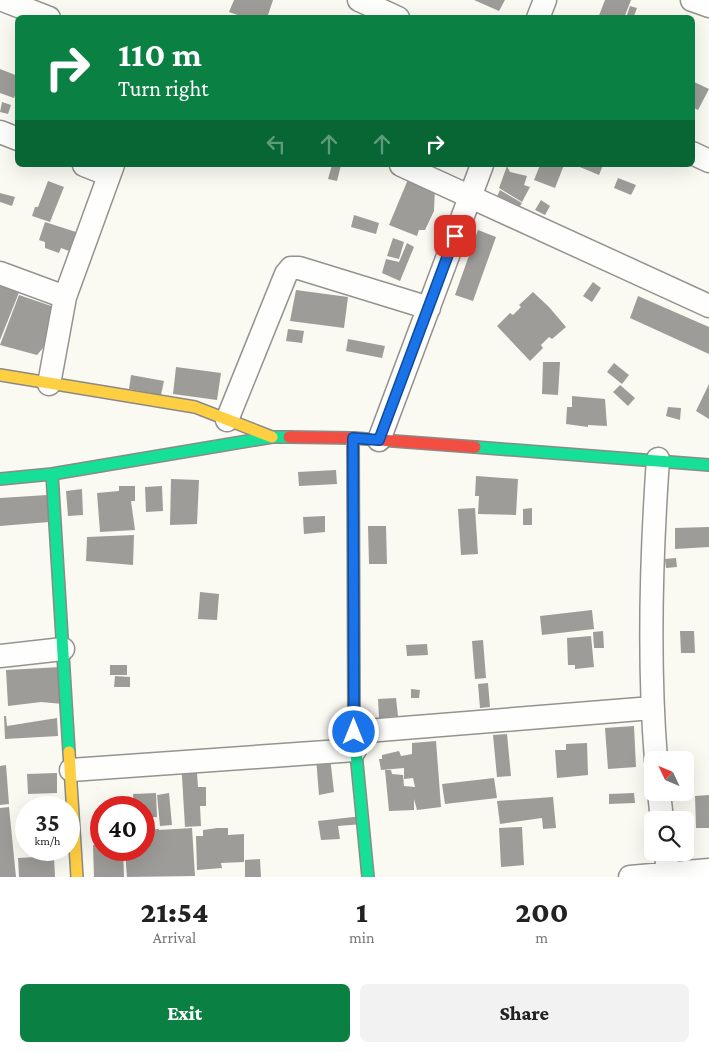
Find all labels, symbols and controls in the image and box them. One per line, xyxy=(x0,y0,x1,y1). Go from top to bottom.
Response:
icon: right xyxy=(35,35,100,100)
text: 110 m xyxy=(118,35,202,74)
text: Turn right xyxy=(118,76,209,101)
icon: left xyxy=(262,130,290,158)
icon: ahead xyxy=(315,130,343,158)
icon: ahead xyxy=(368,130,396,158)
icon: right xyxy=(421,130,449,158)
pin xyxy=(434,215,476,257)
icon: arrive xyxy=(441,222,469,250)
position arrow xyxy=(327,705,379,757)
north arrow xyxy=(644,751,694,801)
map controls xyxy=(644,751,694,861)
speed limit sign: 40 xyxy=(90,796,155,861)
text: 35 xyxy=(35,809,60,836)
button: search xyxy=(644,811,694,861)
text: km/h xyxy=(35,834,60,848)
text: 21:54 xyxy=(141,895,208,928)
text: 1 xyxy=(356,895,368,928)
text: 200 xyxy=(515,895,568,928)
text: Arrival xyxy=(153,929,196,946)
text: min xyxy=(349,929,375,946)
text: m xyxy=(535,929,548,946)
button: Exit xyxy=(20,984,350,1042)
button: Share xyxy=(360,984,689,1042)

